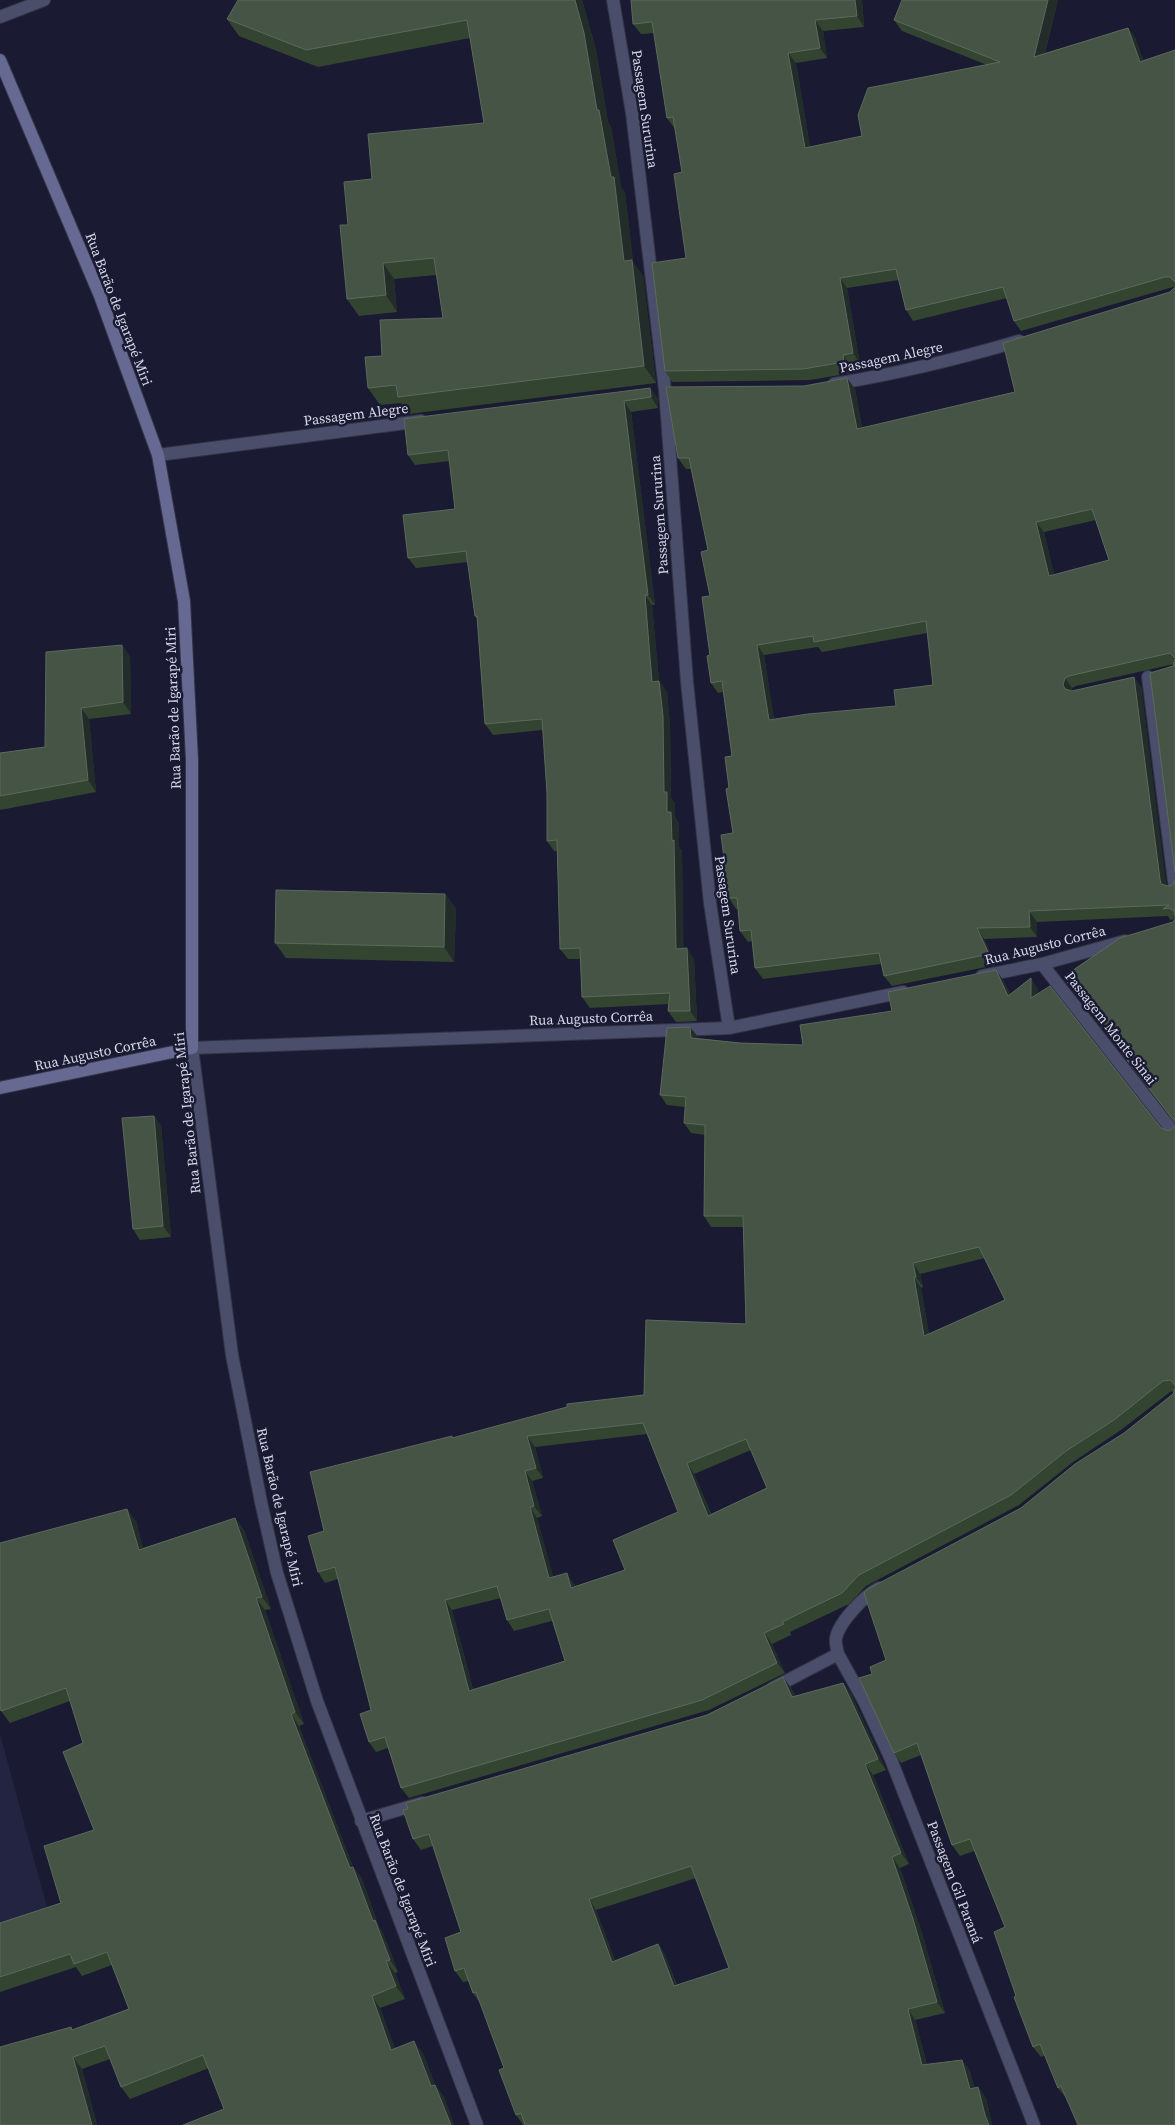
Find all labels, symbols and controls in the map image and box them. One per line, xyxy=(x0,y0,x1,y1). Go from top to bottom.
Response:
street label: Passagem Sururina xyxy=(627,48,663,170)
street label: Rua Barão de Igarapé Miri xyxy=(81,230,157,388)
street label: Passagem Alegre xyxy=(837,336,945,378)
street label: Passagem Alegre xyxy=(302,398,410,430)
street label: Passagem Sururina xyxy=(645,454,673,575)
street label: Rua Barão de Igarapé Miri xyxy=(160,626,186,790)
street label: Passagem Sururina xyxy=(710,854,746,976)
street label: Rua Augusto Corrêa xyxy=(982,920,1108,970)
street label: Passagem Monte Sinai xyxy=(1060,967,1162,1089)
street label: Rua Augusto Corrêa xyxy=(529,1006,654,1030)
street label: Rua Augusto Corrêa xyxy=(32,1030,159,1076)
street label: Rua Barão de Igarapé Miri xyxy=(169,1031,205,1195)
street label: Rua Barão de Igarapé Miri xyxy=(252,1426,308,1588)
street label: Rua Barão de Igarapé Miri xyxy=(365,1811,441,1969)
street label: Passagem Gil Paraná xyxy=(922,1818,988,1947)

